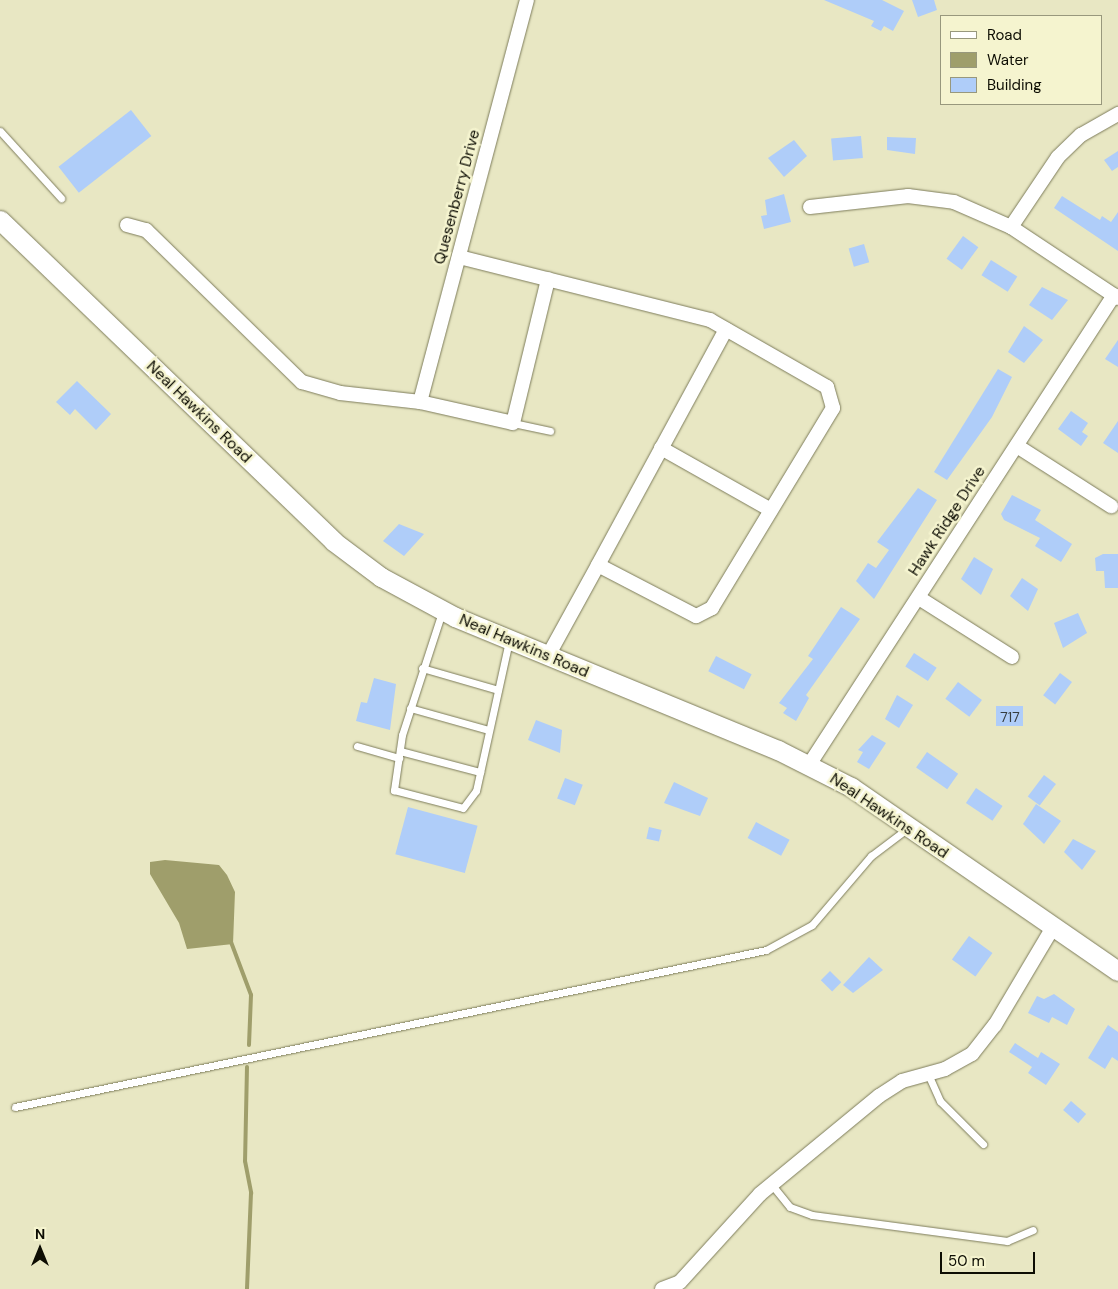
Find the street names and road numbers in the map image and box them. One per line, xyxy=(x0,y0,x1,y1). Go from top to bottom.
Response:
street label: Quesenberry Drive xyxy=(430,127,484,267)
street label: Neal Hawkins Road xyxy=(142,357,256,467)
street label: Hawk Ridge Drive xyxy=(904,462,990,580)
street label: Neal Hawkins Road xyxy=(456,610,592,682)
street label: Neal Hawkins Road xyxy=(826,769,952,863)

